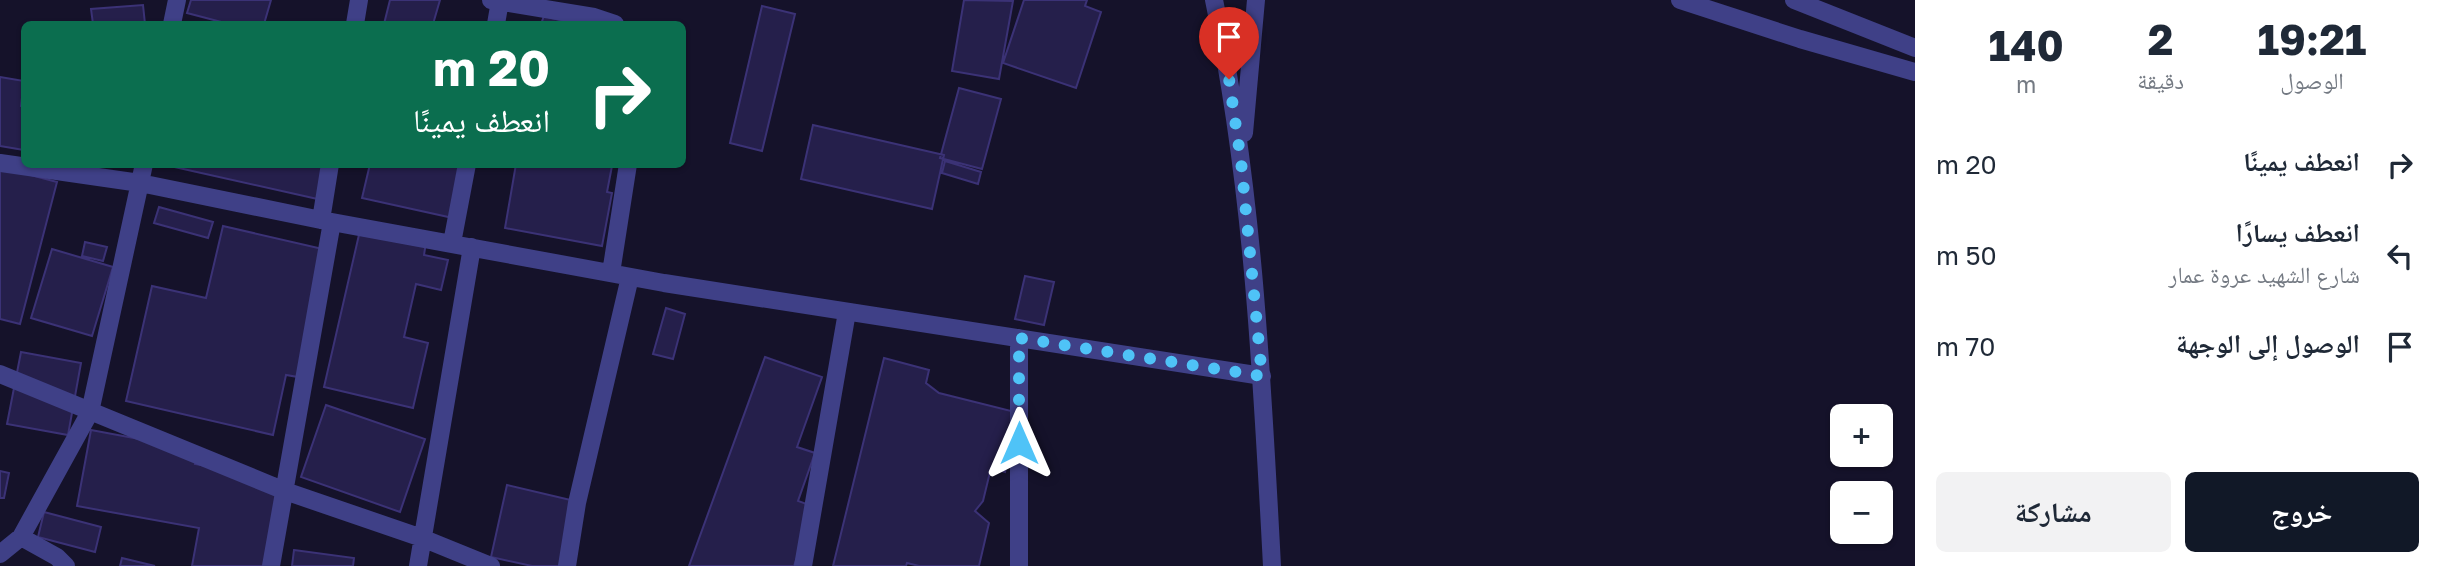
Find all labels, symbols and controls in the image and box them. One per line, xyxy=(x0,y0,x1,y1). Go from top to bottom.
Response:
pin xyxy=(1199,7,1259,79)
text: 2 xyxy=(2148,14,2173,64)
text: 19:21 xyxy=(2258,14,2367,64)
icon: arrive xyxy=(1210,18,1248,56)
text: 140 xyxy=(1989,20,2064,70)
text: 20 m xyxy=(433,38,550,97)
icon: right xyxy=(574,49,665,140)
text: دقيقة xyxy=(2137,66,2184,94)
text: الوصول xyxy=(2280,66,2344,94)
text: m xyxy=(2016,70,2036,98)
text: انعطف يمينًا xyxy=(413,101,550,139)
text: انعطف يمينًا xyxy=(2243,146,2360,177)
icon: right xyxy=(2381,146,2419,184)
text: 20 m xyxy=(1936,149,1997,180)
text: انعطف يسارًا xyxy=(2236,217,2360,248)
icon: left xyxy=(2381,237,2419,275)
text: 50 m xyxy=(1936,240,1997,271)
text: شارع الشهيد عروة عمار xyxy=(2169,260,2360,288)
text: الوصول إلى الوجهة xyxy=(2176,328,2360,359)
icon: arrive xyxy=(2381,328,2419,366)
text: 70 m xyxy=(1936,331,1995,362)
map controls xyxy=(1830,404,1893,544)
button: + xyxy=(1830,404,1893,467)
position arrow xyxy=(982,406,1056,480)
button: مشاركة xyxy=(1936,472,2171,552)
button: خروج xyxy=(2185,472,2419,552)
button: − xyxy=(1830,481,1893,544)

